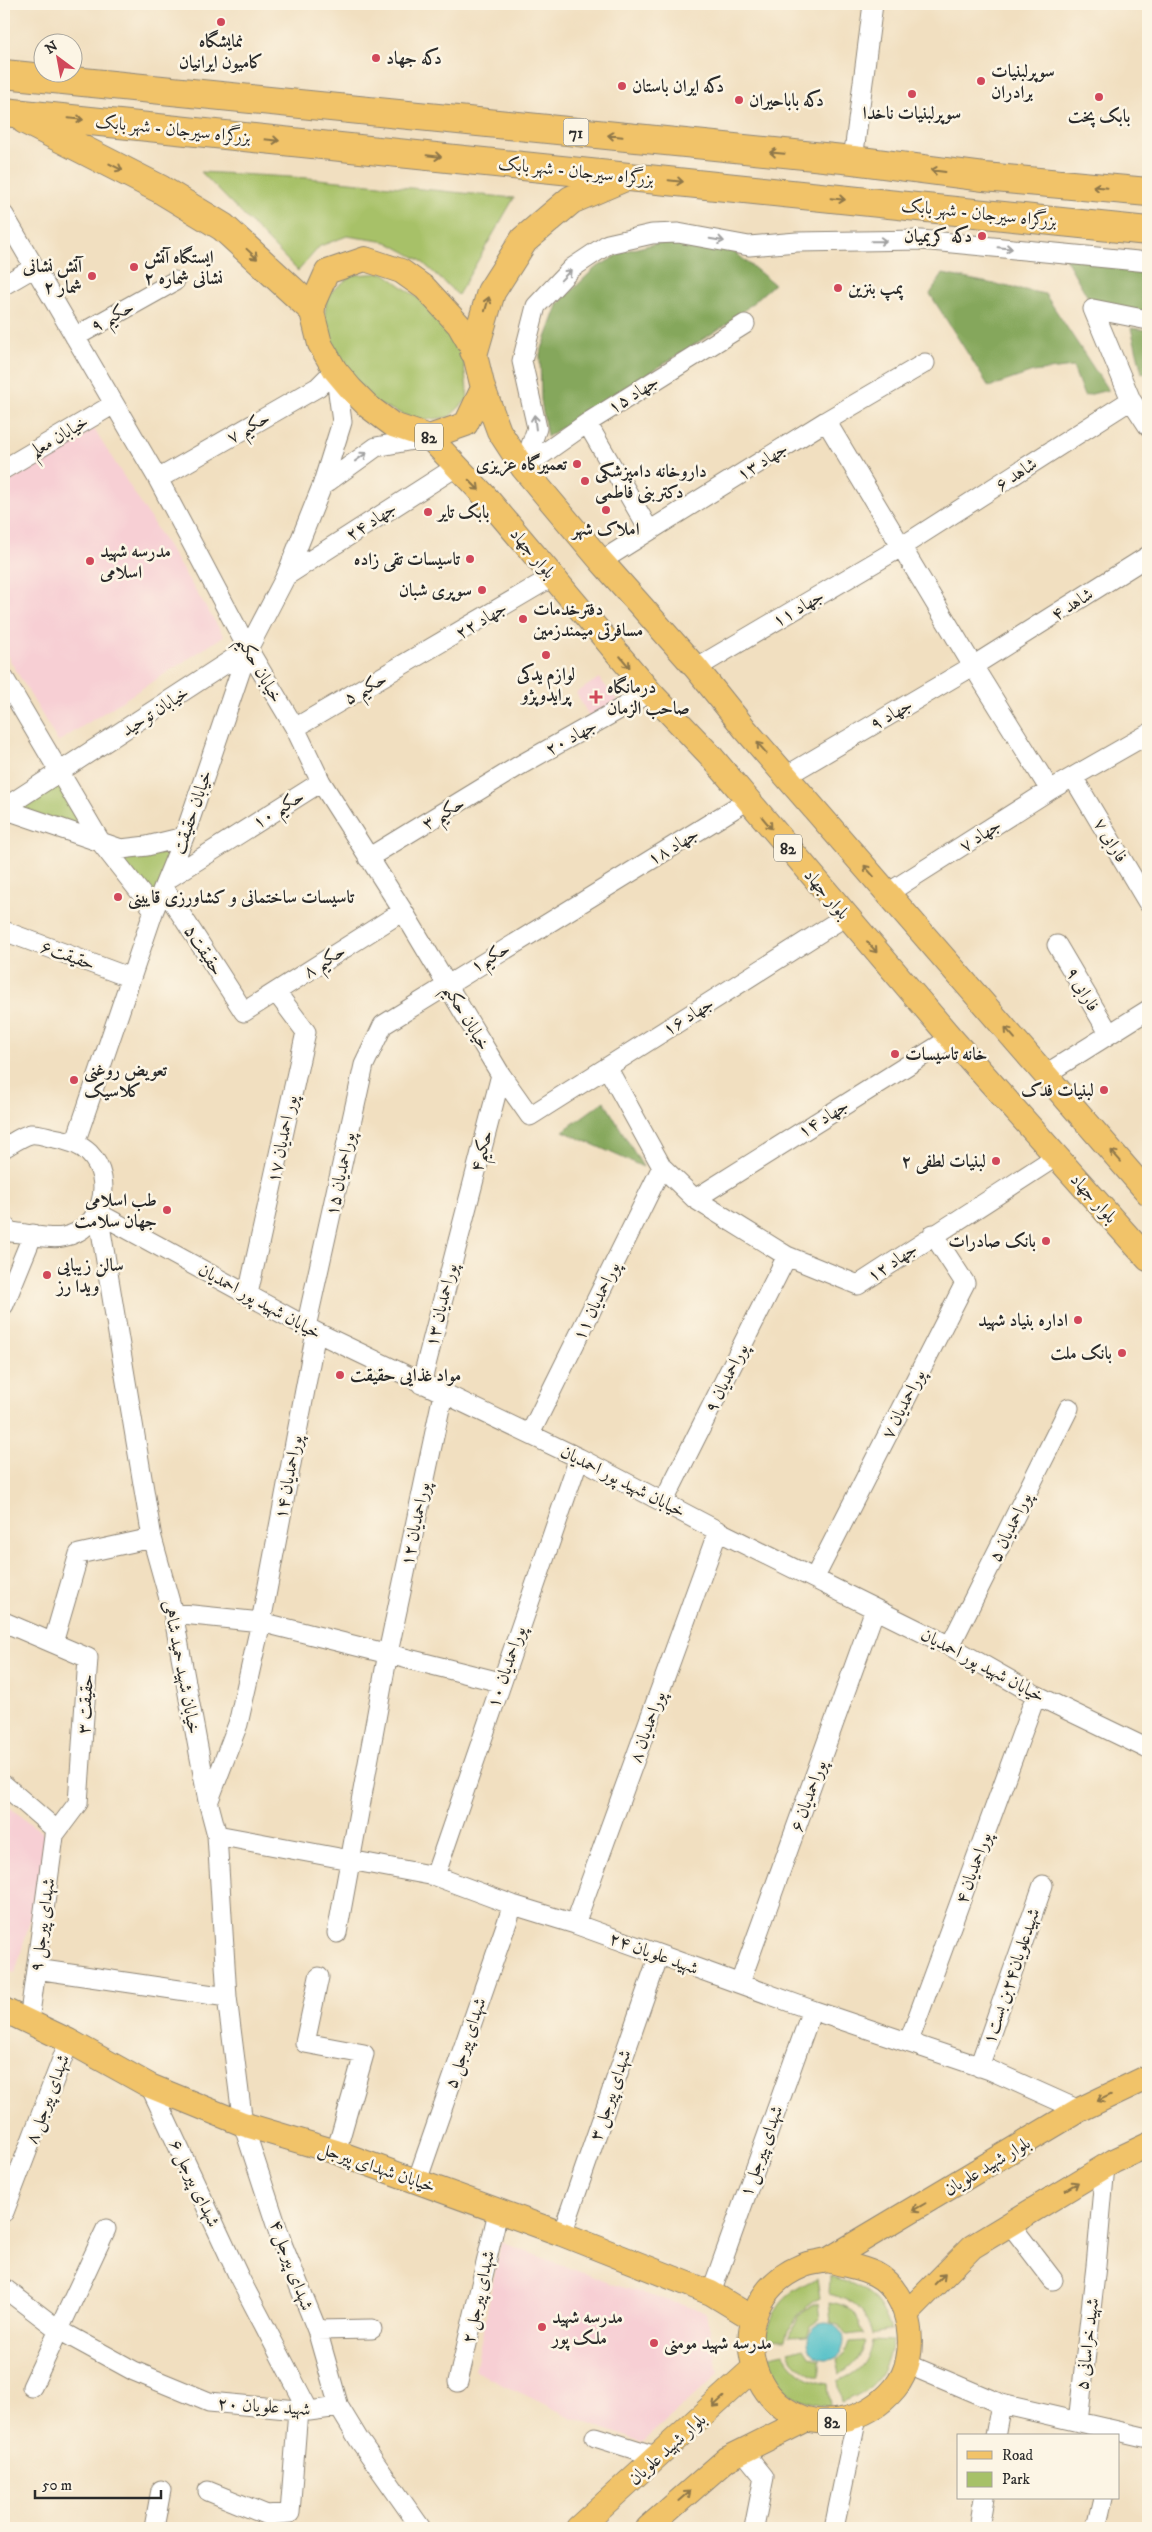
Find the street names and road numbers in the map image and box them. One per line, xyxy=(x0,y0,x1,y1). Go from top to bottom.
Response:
street label: بزرگراه سیرجان - شهر بابک xyxy=(94,109,252,149)
road number: 71 xyxy=(564,118,588,146)
street label: بزرگراه سیرجان - شهر بابک xyxy=(497,151,655,191)
street label: بزرگراه سیرجان - شهر بابک xyxy=(900,193,1058,233)
street label: حکیم ۹ xyxy=(87,296,141,343)
street label: جهاد ۱۵ xyxy=(604,371,663,419)
street label: حکیم ۷ xyxy=(223,407,277,454)
street label: خیابان معلم xyxy=(26,411,96,468)
road number: 82 xyxy=(415,424,443,451)
street label: جهاد ۱۳ xyxy=(733,438,792,486)
street label: شاهد ۶ xyxy=(992,453,1042,496)
street label: جهاد ۲۴ xyxy=(342,497,401,546)
street label: بلوار جهاد xyxy=(505,524,560,584)
street label: شاهد ۴ xyxy=(1047,584,1098,626)
street label: جهاد ۱۱ xyxy=(769,585,828,632)
street label: جهاد ۲۲ xyxy=(452,597,511,645)
street label: خیابان حکیم xyxy=(226,632,287,710)
street label: حکیم ۵ xyxy=(340,668,394,715)
street label: خیابان توحید xyxy=(118,682,194,742)
street label: جهاد ۹ xyxy=(866,694,917,736)
street label: جهاد ۲۰ xyxy=(542,715,601,761)
street label: خیابان حقیقت xyxy=(168,767,218,857)
street label: حکیم ۱۰ xyxy=(249,786,311,839)
street label: حکیم ۳ xyxy=(418,792,472,840)
street label: جهاد ۷ xyxy=(956,814,1006,857)
street label: فارابی ۷ xyxy=(1087,814,1132,867)
street label: جهاد ۱۸ xyxy=(644,823,703,871)
road number: 82 xyxy=(774,834,802,861)
street label: بلوار جهاد xyxy=(799,865,854,925)
street label: حقیقت۵ xyxy=(179,921,228,980)
street label: حقیقت۶ xyxy=(37,936,98,976)
street label: حکیم۱ xyxy=(467,938,517,983)
street label: حکیم ۸ xyxy=(299,940,353,989)
street label: فارابی ۹ xyxy=(1060,963,1104,1016)
street label: خیابان حکیم xyxy=(433,980,495,1058)
street label: جهاد ۱۶ xyxy=(659,993,718,1041)
street label: پور احمدیان ۱۷ xyxy=(263,1092,304,1185)
street label: جهاد ۱۴ xyxy=(794,1095,853,1143)
street label: حکیم۴ xyxy=(466,1128,504,1176)
street label: پوراحمدیان ۱۵ xyxy=(321,1129,362,1218)
street label: بلوار جهاد xyxy=(1065,1169,1121,1228)
street label: جهاد ۱۲ xyxy=(863,1238,922,1288)
street label: پوراحمدیان ۱۱ xyxy=(568,1257,627,1345)
street label: خیابان شهید پور احمدیان xyxy=(194,1259,325,1346)
street label: پوراحمدیان ۱۳ xyxy=(421,1260,464,1349)
street label: پوراحمدیان ۹ xyxy=(700,1339,755,1417)
street label: پوراحمدیان ۷ xyxy=(877,1365,932,1443)
street label: پوراحمدیان ۱۴ xyxy=(270,1432,309,1521)
street label: خیابان شهید پور احمدیان xyxy=(556,1441,689,1524)
street label: پوراحمدیان ۱۲ xyxy=(396,1479,437,1568)
street label: پوراحمدیان ۵ xyxy=(985,1488,1039,1566)
street label: خیابان شهید حمید شاهی xyxy=(157,1598,205,1736)
street label: پوراحمدیان ۱۰ xyxy=(483,1622,533,1711)
street label: خیابان شهید پور احمدیان xyxy=(916,1624,1048,1709)
street label: حقیقت ۳ xyxy=(73,1673,99,1735)
street label: پوراحمدیان ۸ xyxy=(625,1687,673,1766)
street label: پوراحمدیان ۶ xyxy=(786,1756,834,1835)
street label: پوراحمدیان ۴ xyxy=(951,1828,999,1907)
street label: شهدای پیرجل ۹ xyxy=(26,1877,61,1974)
street label: شهیدعلویان۲۴بن بست۱ xyxy=(978,1905,1046,2047)
street label: شهید علویان ۲۴ xyxy=(606,1928,701,1980)
street label: شهدای پیرجل ۵ xyxy=(440,1995,493,2092)
street label: شهدای پیرجل ۳ xyxy=(585,2047,638,2144)
street label: شهدای پیرجل ۸ xyxy=(21,2051,76,2148)
street label: شهدای ‍‍‍‍‍‍پیرجل ۱ xyxy=(735,2103,790,2200)
street label: بلوار شهید علویان xyxy=(940,2132,1035,2201)
street label: شهدای پیرجل ۶ xyxy=(163,2136,224,2231)
street label: خیابان شهدای پیرجل xyxy=(315,2138,438,2199)
street label: شهدای پیرجل ۴ xyxy=(264,2217,318,2314)
street label: شهدای پیرجل ۲ xyxy=(458,2249,501,2346)
street label: شهید خراسانی ۵ xyxy=(1071,2297,1105,2392)
street label: شهید علویان ۲۰ xyxy=(217,2393,311,2421)
road number: 82 xyxy=(818,2408,846,2436)
street label: بلوار شهید علویان xyxy=(624,2409,711,2490)

